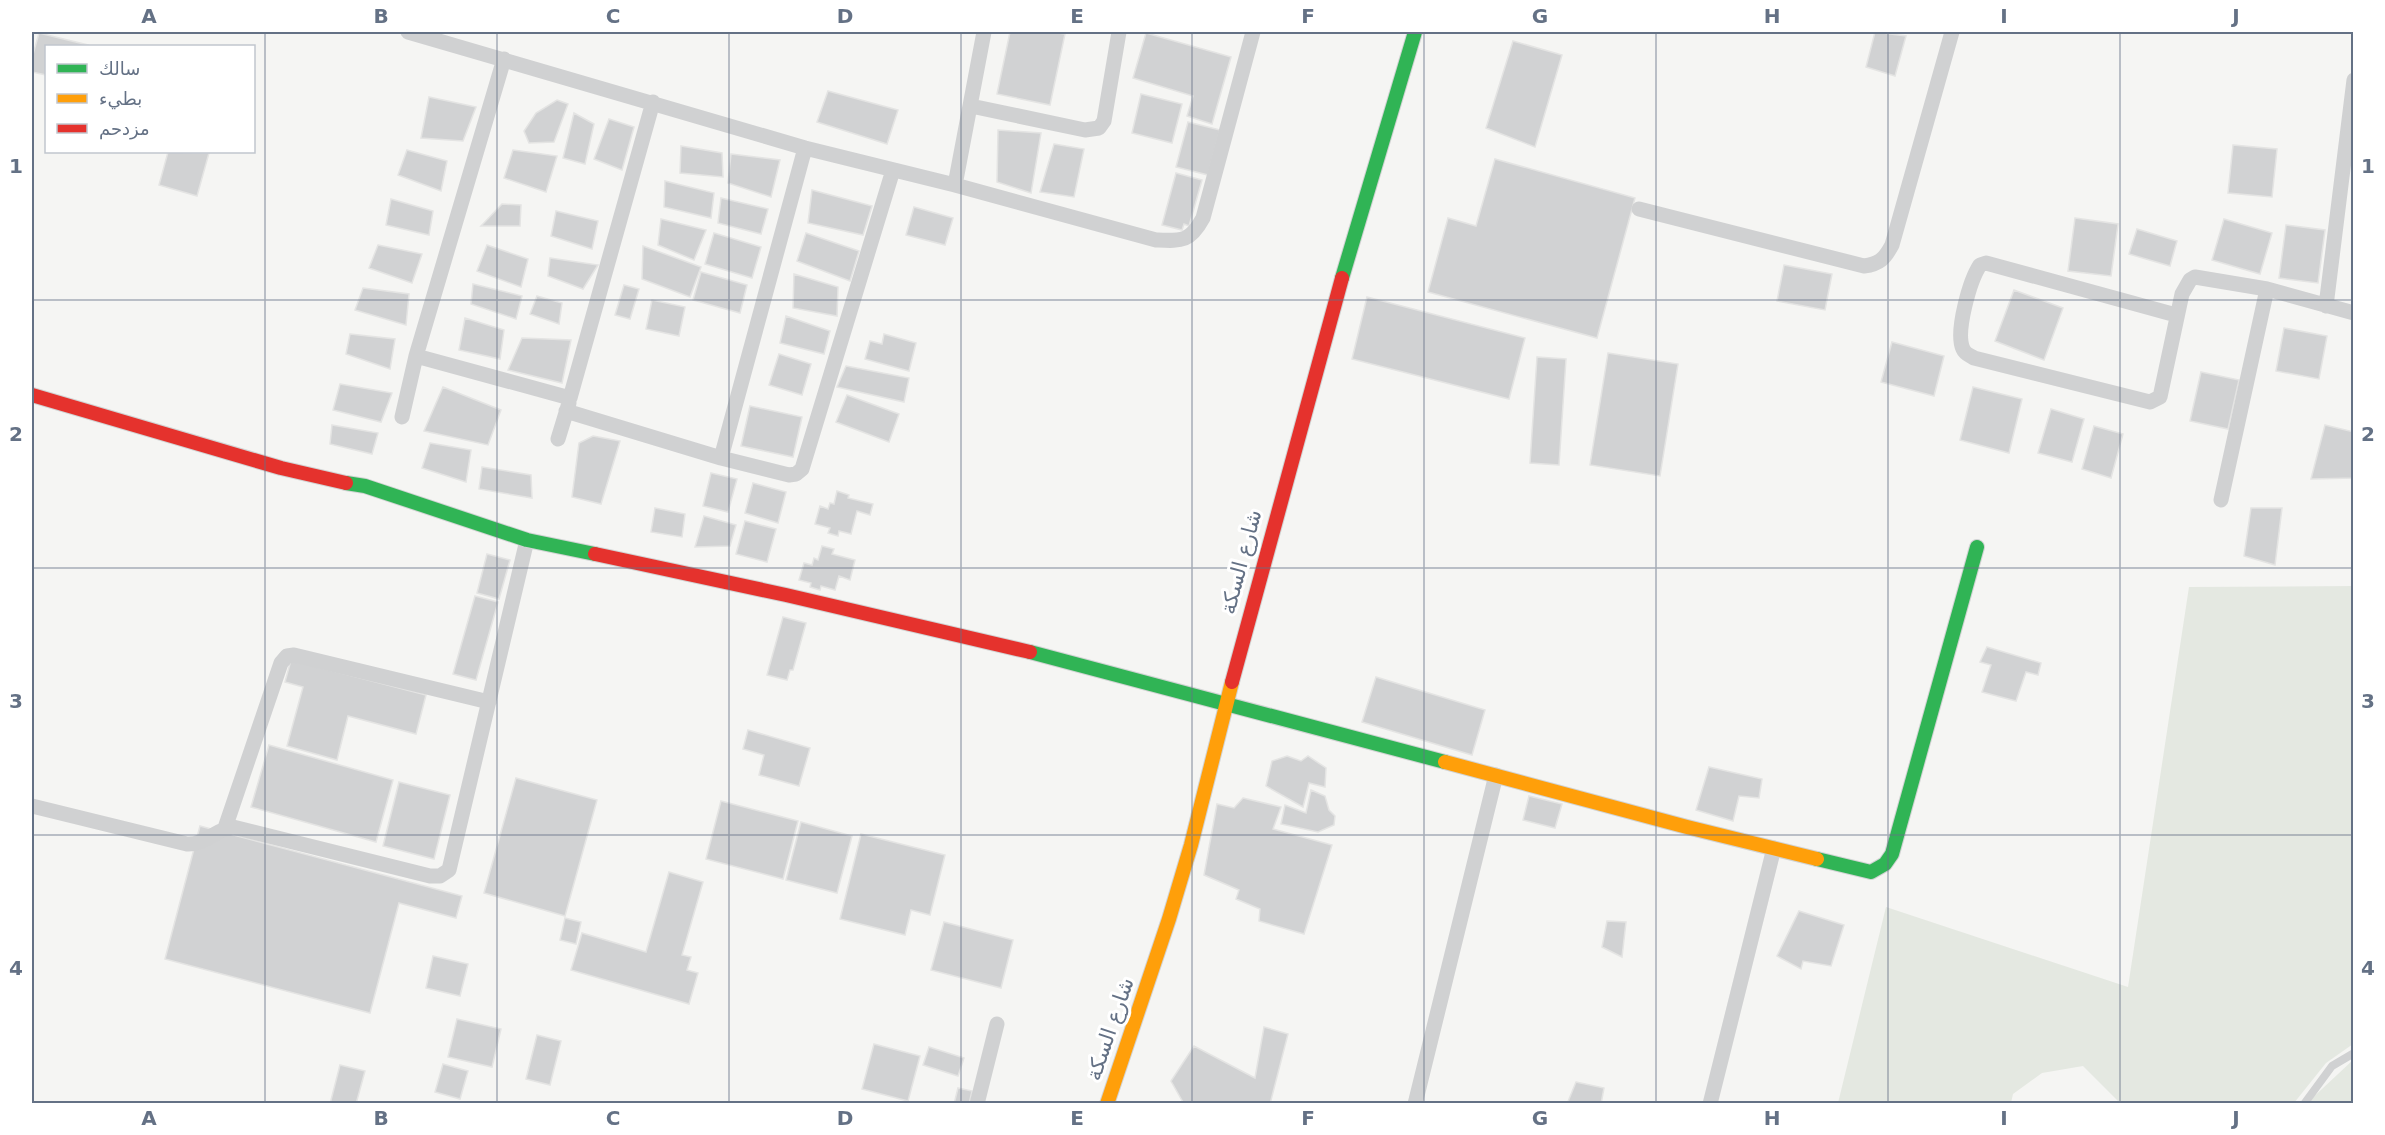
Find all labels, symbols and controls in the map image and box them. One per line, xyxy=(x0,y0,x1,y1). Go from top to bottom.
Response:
text: A xyxy=(141,4,157,28)
text: B xyxy=(373,4,389,28)
text: C xyxy=(606,4,620,28)
text: D xyxy=(837,4,853,28)
text: E xyxy=(1070,4,1084,28)
text: F xyxy=(1301,4,1315,28)
text: G xyxy=(1532,4,1548,28)
text: H xyxy=(1764,4,1780,28)
text: I xyxy=(2000,4,2008,28)
text: J xyxy=(2230,4,2240,28)
legend xyxy=(45,45,255,153)
text: سالك xyxy=(99,58,140,79)
text: بطيء xyxy=(99,88,142,110)
text: مزدحم xyxy=(99,118,150,140)
text: 1 xyxy=(9,154,23,178)
text: 1 xyxy=(2361,154,2375,178)
text: 2 xyxy=(9,422,23,446)
text: 2 xyxy=(2361,422,2375,446)
street label: شارع السكة xyxy=(1216,507,1266,617)
text: 3 xyxy=(9,689,23,713)
text: 3 xyxy=(2361,689,2375,713)
text: 4 xyxy=(9,956,23,980)
text: 4 xyxy=(2361,956,2375,980)
street label: شارع السكة xyxy=(1081,974,1139,1084)
text: A xyxy=(141,1106,157,1130)
text: B xyxy=(373,1106,389,1130)
text: C xyxy=(606,1106,620,1130)
text: D xyxy=(837,1106,853,1130)
text: E xyxy=(1070,1106,1084,1130)
text: F xyxy=(1301,1106,1315,1130)
text: G xyxy=(1532,1106,1548,1130)
text: H xyxy=(1764,1106,1780,1130)
text: I xyxy=(2000,1106,2008,1130)
text: J xyxy=(2230,1106,2240,1130)

